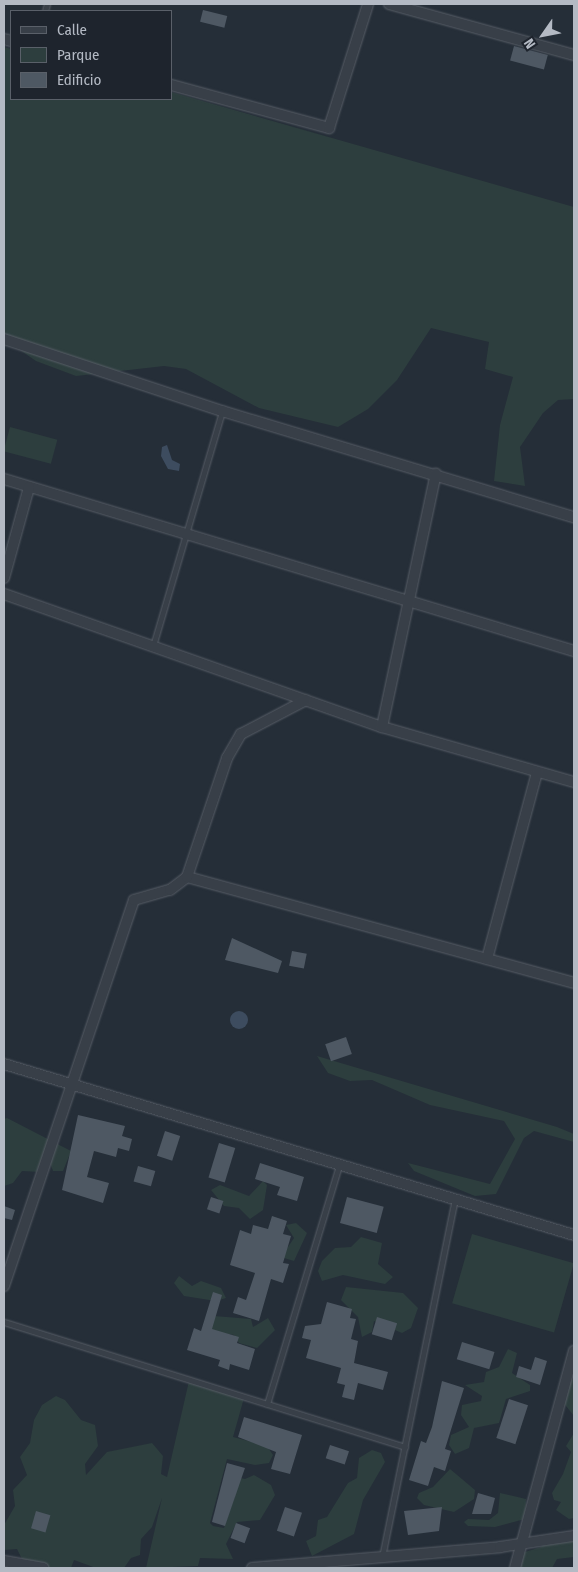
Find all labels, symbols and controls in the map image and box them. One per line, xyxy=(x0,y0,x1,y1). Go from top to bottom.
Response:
legend xyxy=(10,10,172,100)
north arrow xyxy=(518,10,568,60)
text: Calle xyxy=(57,21,87,39)
text: N xyxy=(521,35,539,52)
text: Parque xyxy=(57,46,100,64)
text: Edificio xyxy=(57,71,102,89)

